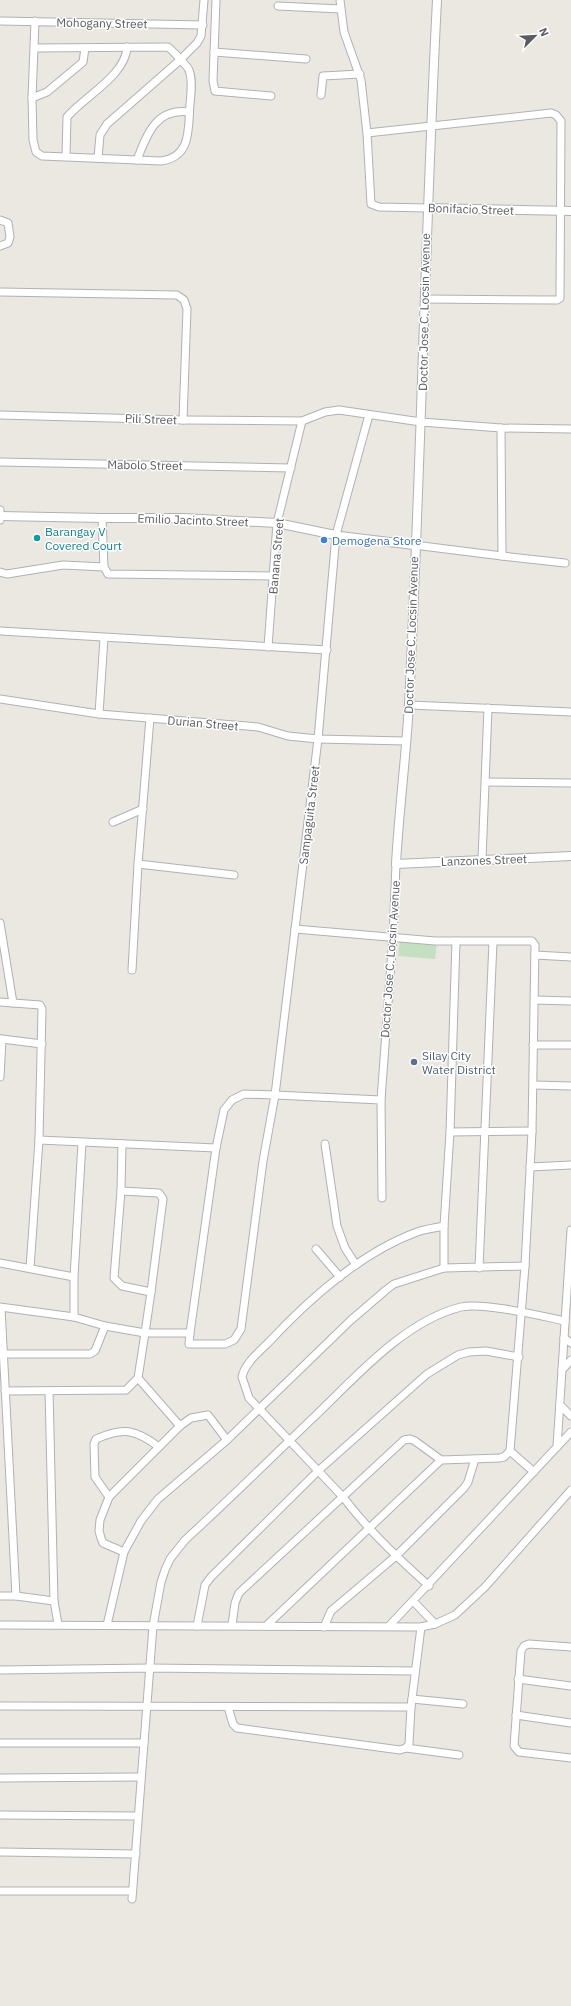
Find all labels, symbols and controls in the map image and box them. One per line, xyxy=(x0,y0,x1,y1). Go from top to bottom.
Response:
street label: Mohogany Street xyxy=(56,15,148,31)
north arrow xyxy=(515,16,555,56)
text: N xyxy=(536,25,552,38)
street label: Bonifacio Street xyxy=(428,200,514,218)
street label: Doctor Jose C. Locsin Avenue xyxy=(415,233,433,391)
street label: Pili Street xyxy=(125,411,177,427)
street label: Mabolo Street xyxy=(107,457,183,473)
street label: Emilio Jacinto Street xyxy=(137,511,249,529)
street label: Banana Street xyxy=(265,517,287,595)
place label: Barangay V Covered Court xyxy=(45,524,122,553)
marker: Barangay V Covered Court xyxy=(32,533,42,543)
place label: Demogena Store xyxy=(332,533,422,548)
marker: Demogena Store xyxy=(319,535,329,545)
street label: Doctor Jose C. Locsin Avenue xyxy=(401,555,421,714)
street label: Durian Street xyxy=(167,712,239,734)
street label: Sampaguita Street xyxy=(295,765,323,865)
street label: Lanzones Street xyxy=(441,851,527,869)
street label: Doctor Jose C. Locsin Avenue xyxy=(377,879,403,1038)
place label: Silay City Water District xyxy=(422,1048,496,1077)
marker: Silay City Water District xyxy=(409,1057,419,1067)

